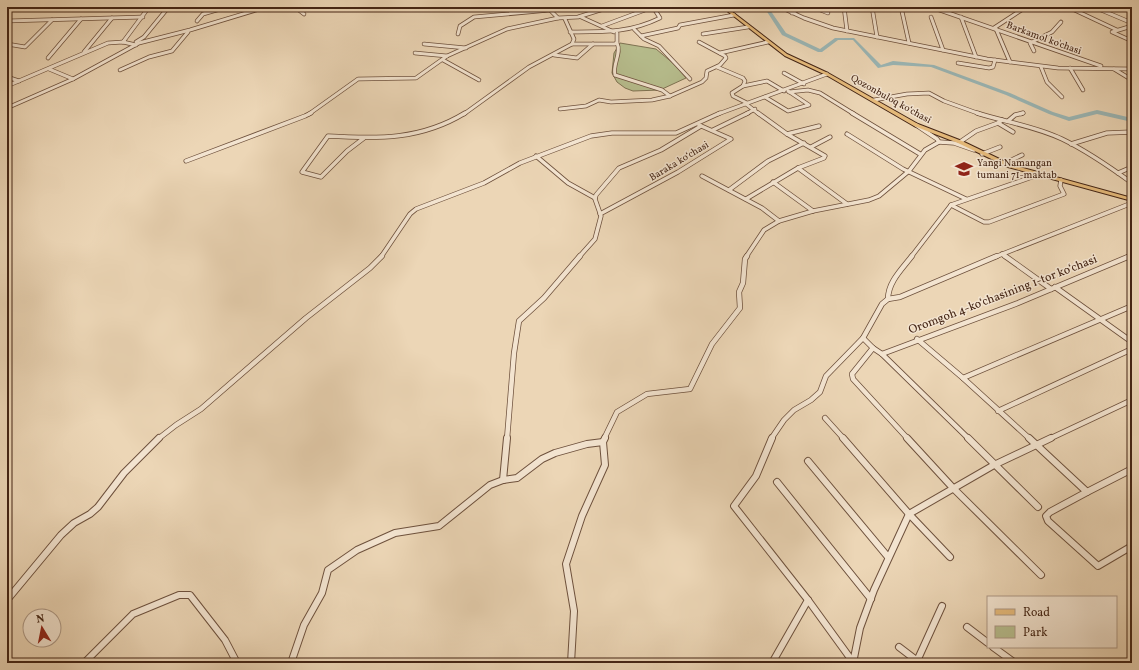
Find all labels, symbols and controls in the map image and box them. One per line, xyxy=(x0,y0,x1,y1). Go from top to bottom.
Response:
street label: Barkamol ko'chasi xyxy=(1004,18,1084,58)
street label: Qozonbuloq koʻchasi xyxy=(848,71,934,127)
street label: Baraka koʻchasi xyxy=(647,138,711,184)
place label: Yangi Namangan tumani 71-maktab xyxy=(977,156,1057,182)
school or university icon: Yangi Namangan tumani 71-maktab xyxy=(954,159,974,179)
street label: Oromgoh 4-koʻchasining 1-tor koʻchasi xyxy=(906,251,1100,338)
legend xyxy=(987,596,1117,648)
text: Road xyxy=(1023,605,1050,621)
north arrow xyxy=(22,608,62,648)
text: N xyxy=(35,612,46,628)
text: Park xyxy=(1023,625,1048,641)

